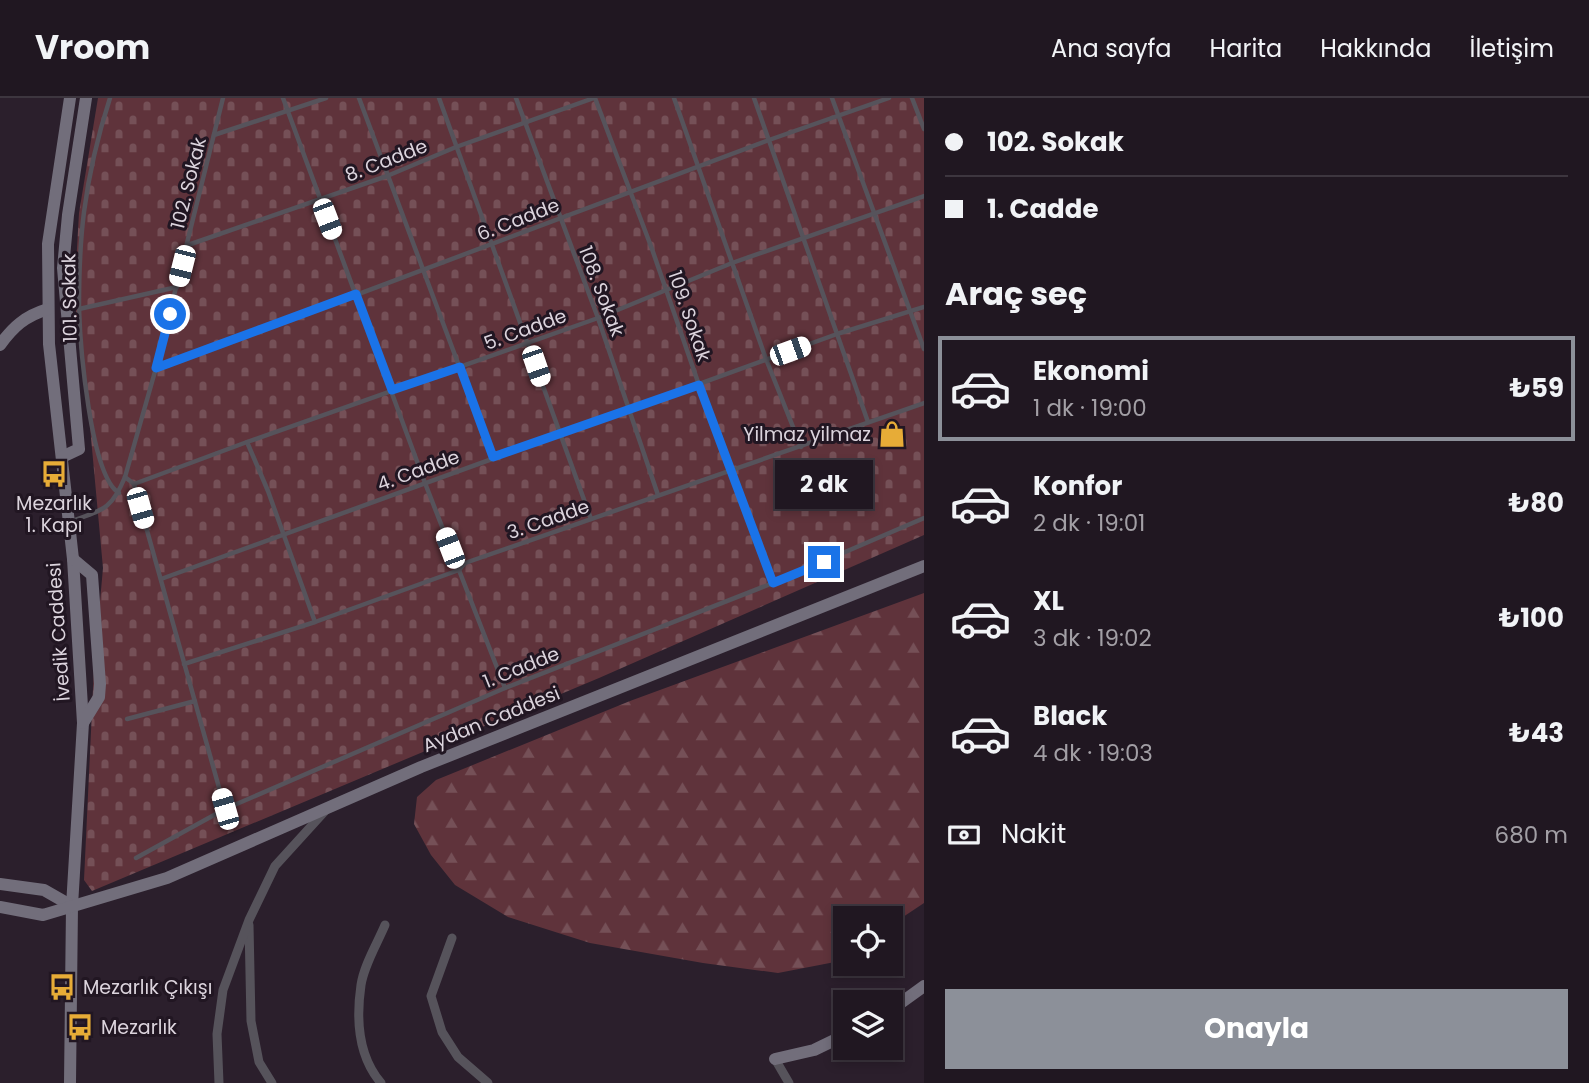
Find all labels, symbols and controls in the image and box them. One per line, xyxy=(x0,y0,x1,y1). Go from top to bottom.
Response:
text: Vroom xyxy=(35,24,150,71)
text: Ana sayfa xyxy=(1051,32,1172,65)
text: Harita xyxy=(1210,32,1282,65)
text: Hakkında xyxy=(1320,32,1432,65)
text: İletişim xyxy=(1470,32,1554,65)
text: 102. Sokak xyxy=(987,124,1124,160)
street label: 8. Cadde xyxy=(341,132,431,188)
street label: 102. Sokak xyxy=(164,134,213,232)
street label: 6. Cadde xyxy=(473,191,563,247)
text: 1. Cadde xyxy=(987,191,1098,227)
car xyxy=(310,196,345,242)
street label: 108. Sokak xyxy=(572,242,631,340)
car xyxy=(167,243,198,289)
street label: 101. Sokak xyxy=(55,253,84,343)
street label: 109. Sokak xyxy=(661,267,718,366)
text: Araç seç xyxy=(945,271,1087,316)
route start xyxy=(154,298,186,330)
street label: 5. Cadde xyxy=(480,302,570,357)
car xyxy=(767,334,814,368)
car xyxy=(520,343,553,389)
text: Ekonomi xyxy=(1033,353,1149,389)
icon: car xyxy=(949,357,1012,420)
text: ₺59 xyxy=(1509,370,1564,406)
text: 1 dk · 19:00 xyxy=(1033,392,1147,424)
shop icon: Yilmaz yilmaz xyxy=(877,419,907,449)
place label: Yilmaz yilmaz xyxy=(743,421,871,448)
street label: 4. Cadde xyxy=(373,443,463,498)
bus stop icon: Mezarlık 1. Kapı xyxy=(39,459,69,489)
callout: 2 dk xyxy=(775,461,873,510)
text: 2 dk xyxy=(800,468,848,500)
text: Konfor xyxy=(1033,468,1122,504)
icon: car xyxy=(949,472,1012,535)
car xyxy=(125,485,156,531)
text: ₺80 xyxy=(1509,485,1564,521)
place label: Mezarlık 1. Kapı xyxy=(16,490,92,539)
street label: 3. Cadde xyxy=(503,493,593,546)
text: 2 dk · 19:01 xyxy=(1033,507,1145,539)
car xyxy=(433,525,468,571)
route end xyxy=(808,546,840,578)
street label: İvedik Caddesi xyxy=(40,562,77,702)
text: XL xyxy=(1033,583,1064,619)
icon: car xyxy=(949,587,1012,650)
text: ₺100 xyxy=(1499,600,1564,636)
text: 3 dk · 19:02 xyxy=(1033,622,1152,654)
street label: 1. Cadde xyxy=(479,640,563,695)
street label: Aydan Caddesi xyxy=(418,680,564,759)
text: Black xyxy=(1033,698,1107,734)
icon: car xyxy=(949,702,1012,765)
text: ₺43 xyxy=(1509,715,1564,751)
text: 4 dk · 19:03 xyxy=(1033,737,1153,769)
car xyxy=(210,786,241,832)
icon: cash xyxy=(945,816,983,854)
text: Nakit xyxy=(1001,816,1066,852)
text: 680 m xyxy=(1495,819,1568,851)
map controls xyxy=(833,906,903,1060)
button: locate xyxy=(833,906,903,976)
bus stop icon: Mezarlık Çıkışı xyxy=(47,972,77,1002)
place label: Mezarlık Çıkışı xyxy=(83,974,212,1001)
button: Onayla xyxy=(945,989,1568,1069)
button: layers xyxy=(833,990,903,1060)
bus stop icon: Mezarlık xyxy=(65,1012,95,1042)
place label: Mezarlık xyxy=(101,1014,177,1041)

